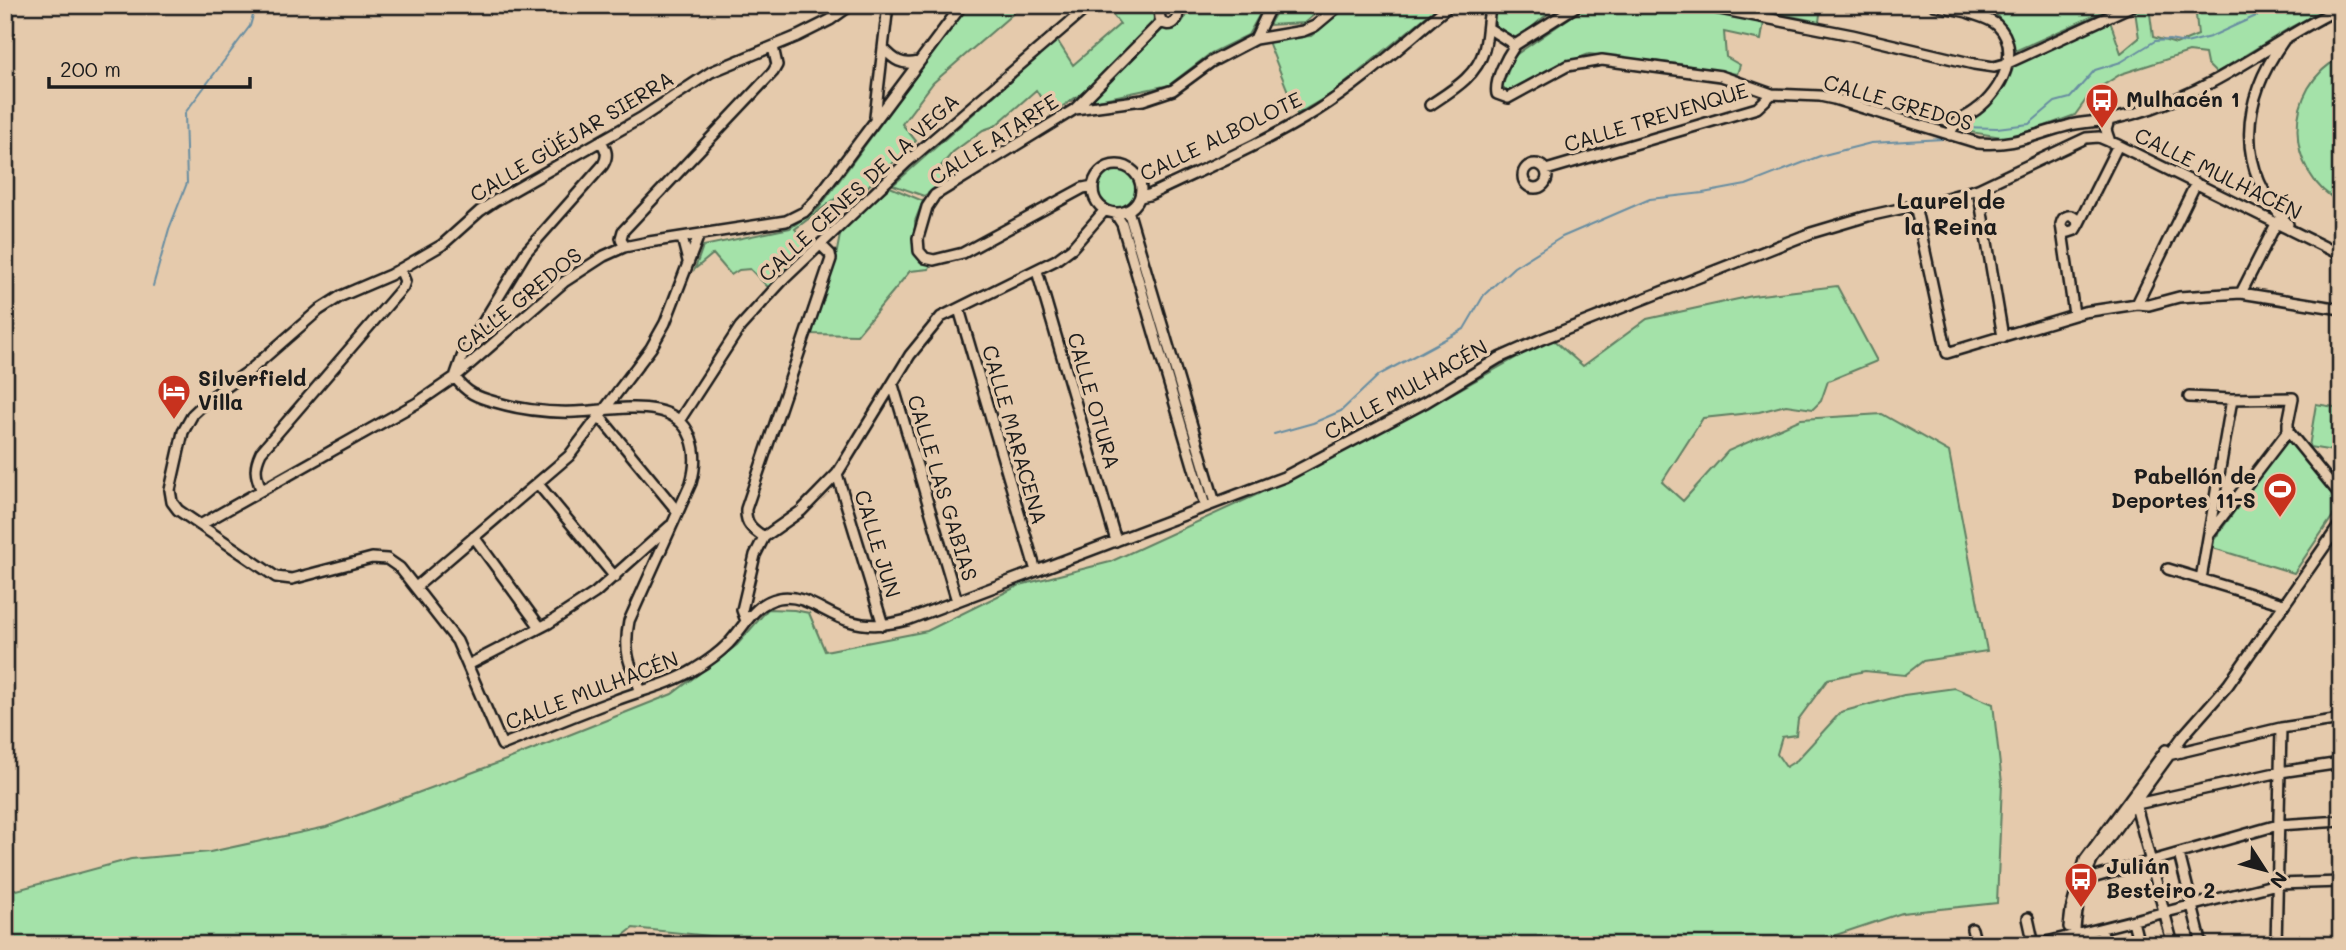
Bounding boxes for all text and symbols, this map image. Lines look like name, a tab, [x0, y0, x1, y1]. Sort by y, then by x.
scale bar	[49, 46, 250, 90]
text: 200 m	[60, 55, 121, 82]
street label: CALLE GÜÉJAR SIERRA	[465, 64, 678, 207]
street label: CALLE GREDOS	[1821, 67, 1976, 136]
street label: CALLE TREVENQUE	[1560, 76, 1751, 157]
bus stop icon: Mulhacén 1	[2083, 81, 2121, 130]
street label: CALLE ALBOLOTE	[1135, 85, 1306, 187]
place label: Mulhacén 1	[2126, 85, 2240, 112]
street label: CALLE CENES DE LA VEGA	[752, 87, 964, 287]
street label: CALLE ATARFE	[924, 87, 1063, 190]
street label: CALLE MULHACÉN	[2131, 120, 2307, 225]
district label: Laurel de la Reina	[1896, 185, 2006, 241]
street label: CALLE GREDOS	[450, 241, 587, 359]
street label: CALLE OTURA	[1062, 329, 1127, 472]
street label: CALLE MULHACÉN	[1319, 333, 1492, 445]
street label: CALLE MARACENA	[977, 342, 1054, 527]
place label: Silverfield Villa	[198, 364, 306, 415]
hotel icon: Silverfield Villa	[155, 372, 193, 421]
street label: CALLE LAS GABIAS	[902, 391, 985, 584]
place label: Pabellón de Deportes 11-S	[2111, 462, 2256, 513]
sports icon: Pabellón de Deportes 11-S	[2261, 470, 2299, 519]
street label: CALLE JUN	[849, 486, 908, 601]
street label: CALLE MULHACÉN	[501, 644, 682, 735]
north arrow	[2230, 834, 2300, 904]
place label: Julián Besteiro 2	[2106, 852, 2215, 903]
bus stop icon: Julián Besteiro 2	[2062, 860, 2100, 909]
text: N	[2265, 867, 2294, 893]

